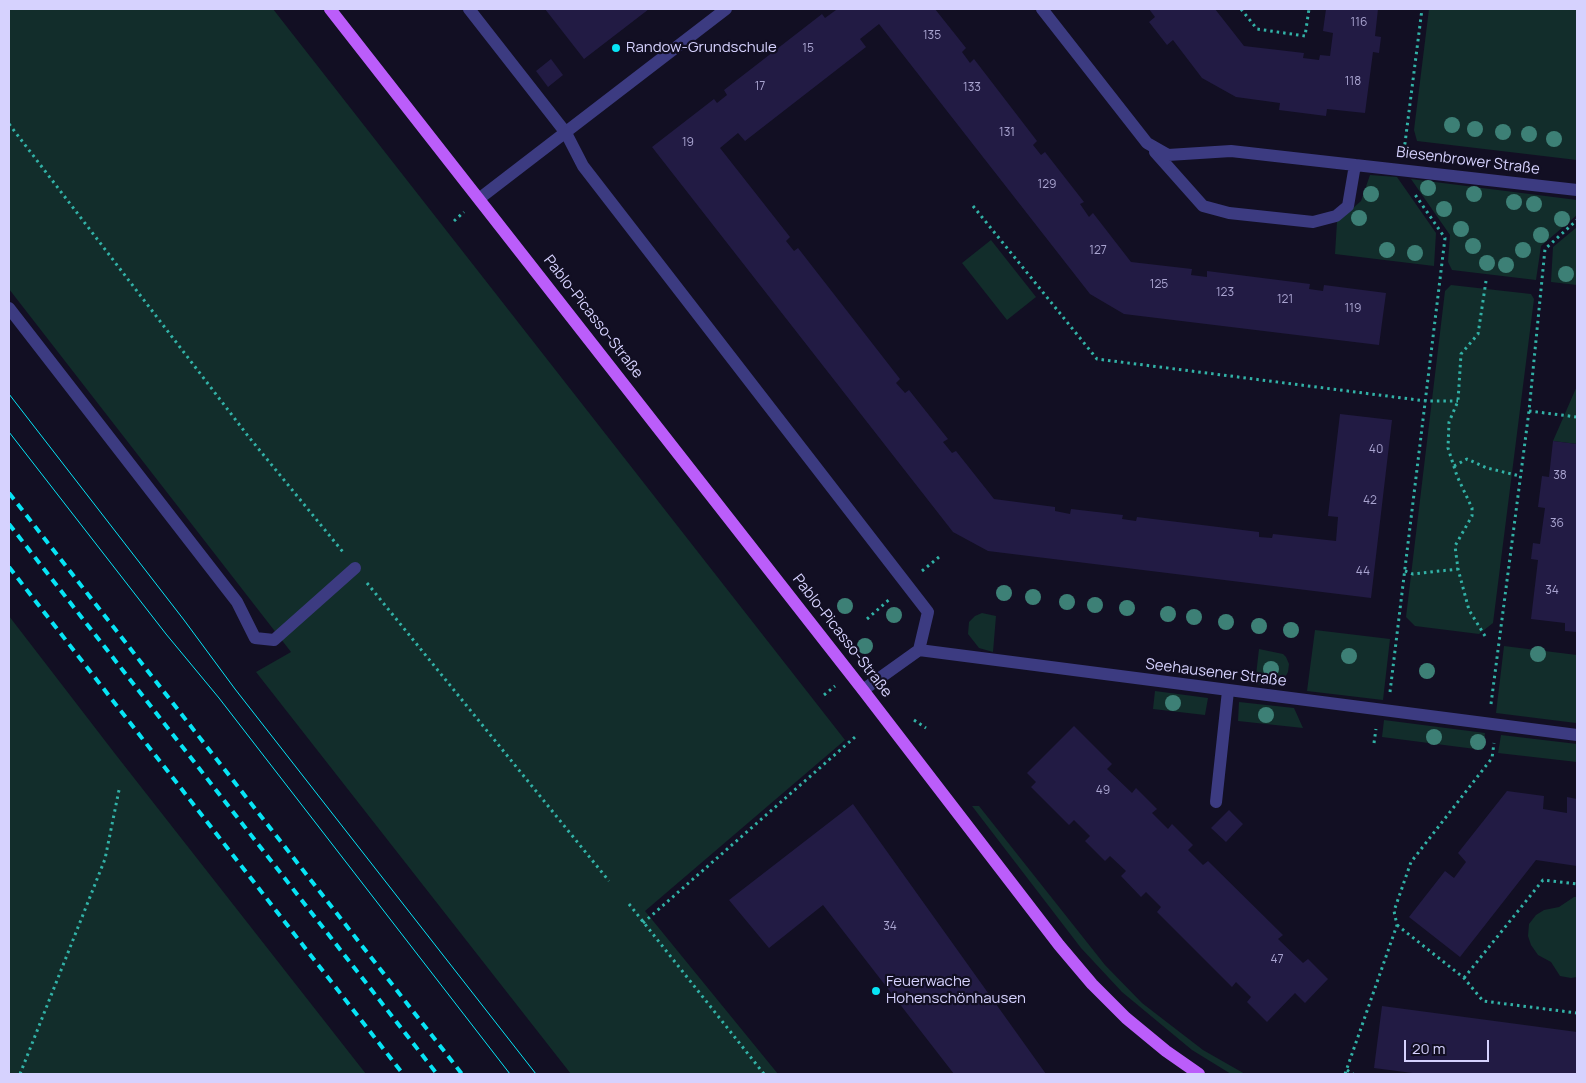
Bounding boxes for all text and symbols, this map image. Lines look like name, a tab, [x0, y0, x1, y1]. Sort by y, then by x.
house number: 116	[1351, 16, 1367, 30]
house number: 135	[923, 29, 941, 43]
place label: Randow-Grundschule	[626, 39, 777, 57]
marker: Randow-Grundschule	[610, 42, 622, 54]
house number: 15	[802, 42, 814, 56]
house number: 118	[1345, 75, 1361, 89]
house number: 17	[755, 80, 765, 94]
house number: 133	[963, 81, 981, 95]
house number: 131	[999, 126, 1015, 140]
house number: 19	[682, 136, 694, 150]
street label: Biesenbrower Straße	[1395, 143, 1541, 179]
house number: 129	[1038, 178, 1056, 192]
house number: 127	[1089, 244, 1107, 258]
street label: Pablo-Picasso-Straße	[539, 252, 647, 382]
house number: 125	[1150, 278, 1168, 292]
house number: 123	[1216, 286, 1234, 300]
house number: 121	[1277, 293, 1293, 307]
house number: 119	[1345, 302, 1361, 316]
house number: 40	[1369, 443, 1383, 457]
house number: 38	[1553, 469, 1567, 483]
house number: 42	[1363, 494, 1377, 508]
house number: 36	[1550, 517, 1564, 531]
house number: 44	[1356, 565, 1370, 579]
street label: Pablo-Picasso-Straße	[788, 571, 896, 701]
house number: 34	[1545, 584, 1559, 598]
street label: Seehausener Straße	[1145, 655, 1287, 691]
house number: 49	[1096, 784, 1110, 798]
house number: 34	[883, 920, 897, 934]
house number: 47	[1270, 953, 1284, 967]
place label: Feuerwache Hohenschönhausen	[886, 973, 1026, 1008]
marker: Feuerwache Hohenschönhausen	[870, 985, 882, 997]
scale bar	[1406, 1030, 1491, 1062]
text: 20 m	[1412, 1038, 1445, 1059]

